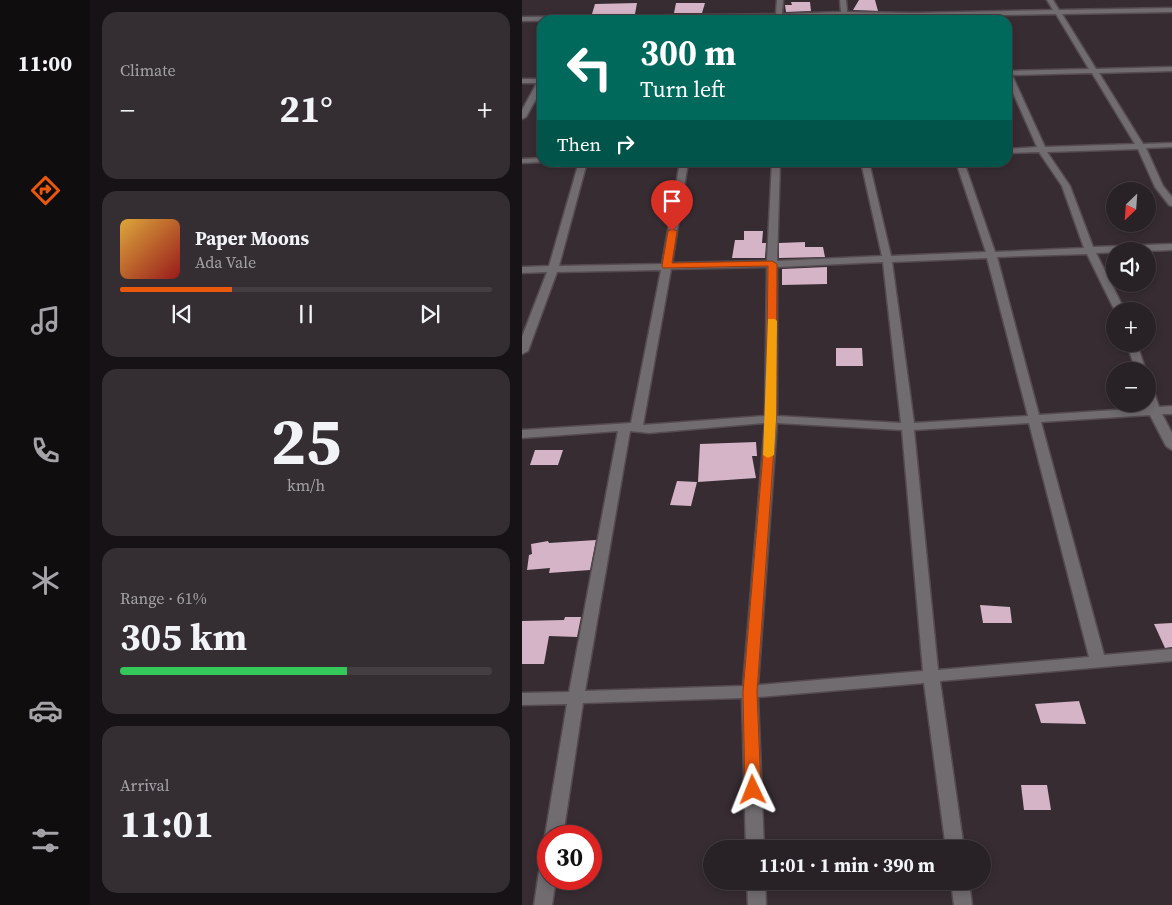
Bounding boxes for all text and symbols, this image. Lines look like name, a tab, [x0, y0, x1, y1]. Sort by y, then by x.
text: 300 m	[640, 29, 736, 77]
icon: left	[557, 35, 622, 100]
text: 11:00	[18, 48, 72, 78]
text: Climate	[120, 59, 176, 81]
text: Turn left	[640, 74, 725, 104]
text: 21°	[279, 83, 333, 135]
text: −	[120, 91, 135, 129]
text: +	[477, 91, 492, 129]
icon: right	[611, 130, 639, 158]
text: Then	[557, 131, 601, 157]
icon: directions	[28, 173, 63, 208]
pin	[651, 180, 693, 231]
north arrow	[1106, 182, 1156, 232]
map controls	[1106, 182, 1156, 412]
icon: arrive	[658, 187, 686, 215]
text: Paper Moons	[195, 225, 309, 251]
button: sound	[1106, 242, 1156, 292]
text: Ada Vale	[195, 251, 256, 273]
icon: previous	[168, 300, 196, 328]
icon: pause	[292, 300, 320, 328]
icon: next	[416, 300, 444, 328]
button: +	[1106, 302, 1156, 352]
icon: music	[28, 303, 63, 338]
button: −	[1106, 362, 1156, 412]
text: 25	[271, 397, 341, 486]
icon: phone	[28, 433, 63, 468]
text: km/h	[287, 474, 325, 496]
icon: climate	[28, 563, 63, 598]
text: Range · 61%	[120, 587, 207, 609]
text: 305 km	[120, 611, 247, 663]
icon: car	[28, 693, 63, 728]
position arrow	[726, 763, 778, 815]
text: Arrival	[120, 774, 169, 796]
text: 11:01	[120, 798, 214, 850]
icon: filters	[28, 823, 63, 858]
speed limit sign: 30	[537, 825, 602, 890]
text: 11:01 · 1 min · 390 m	[759, 852, 935, 878]

